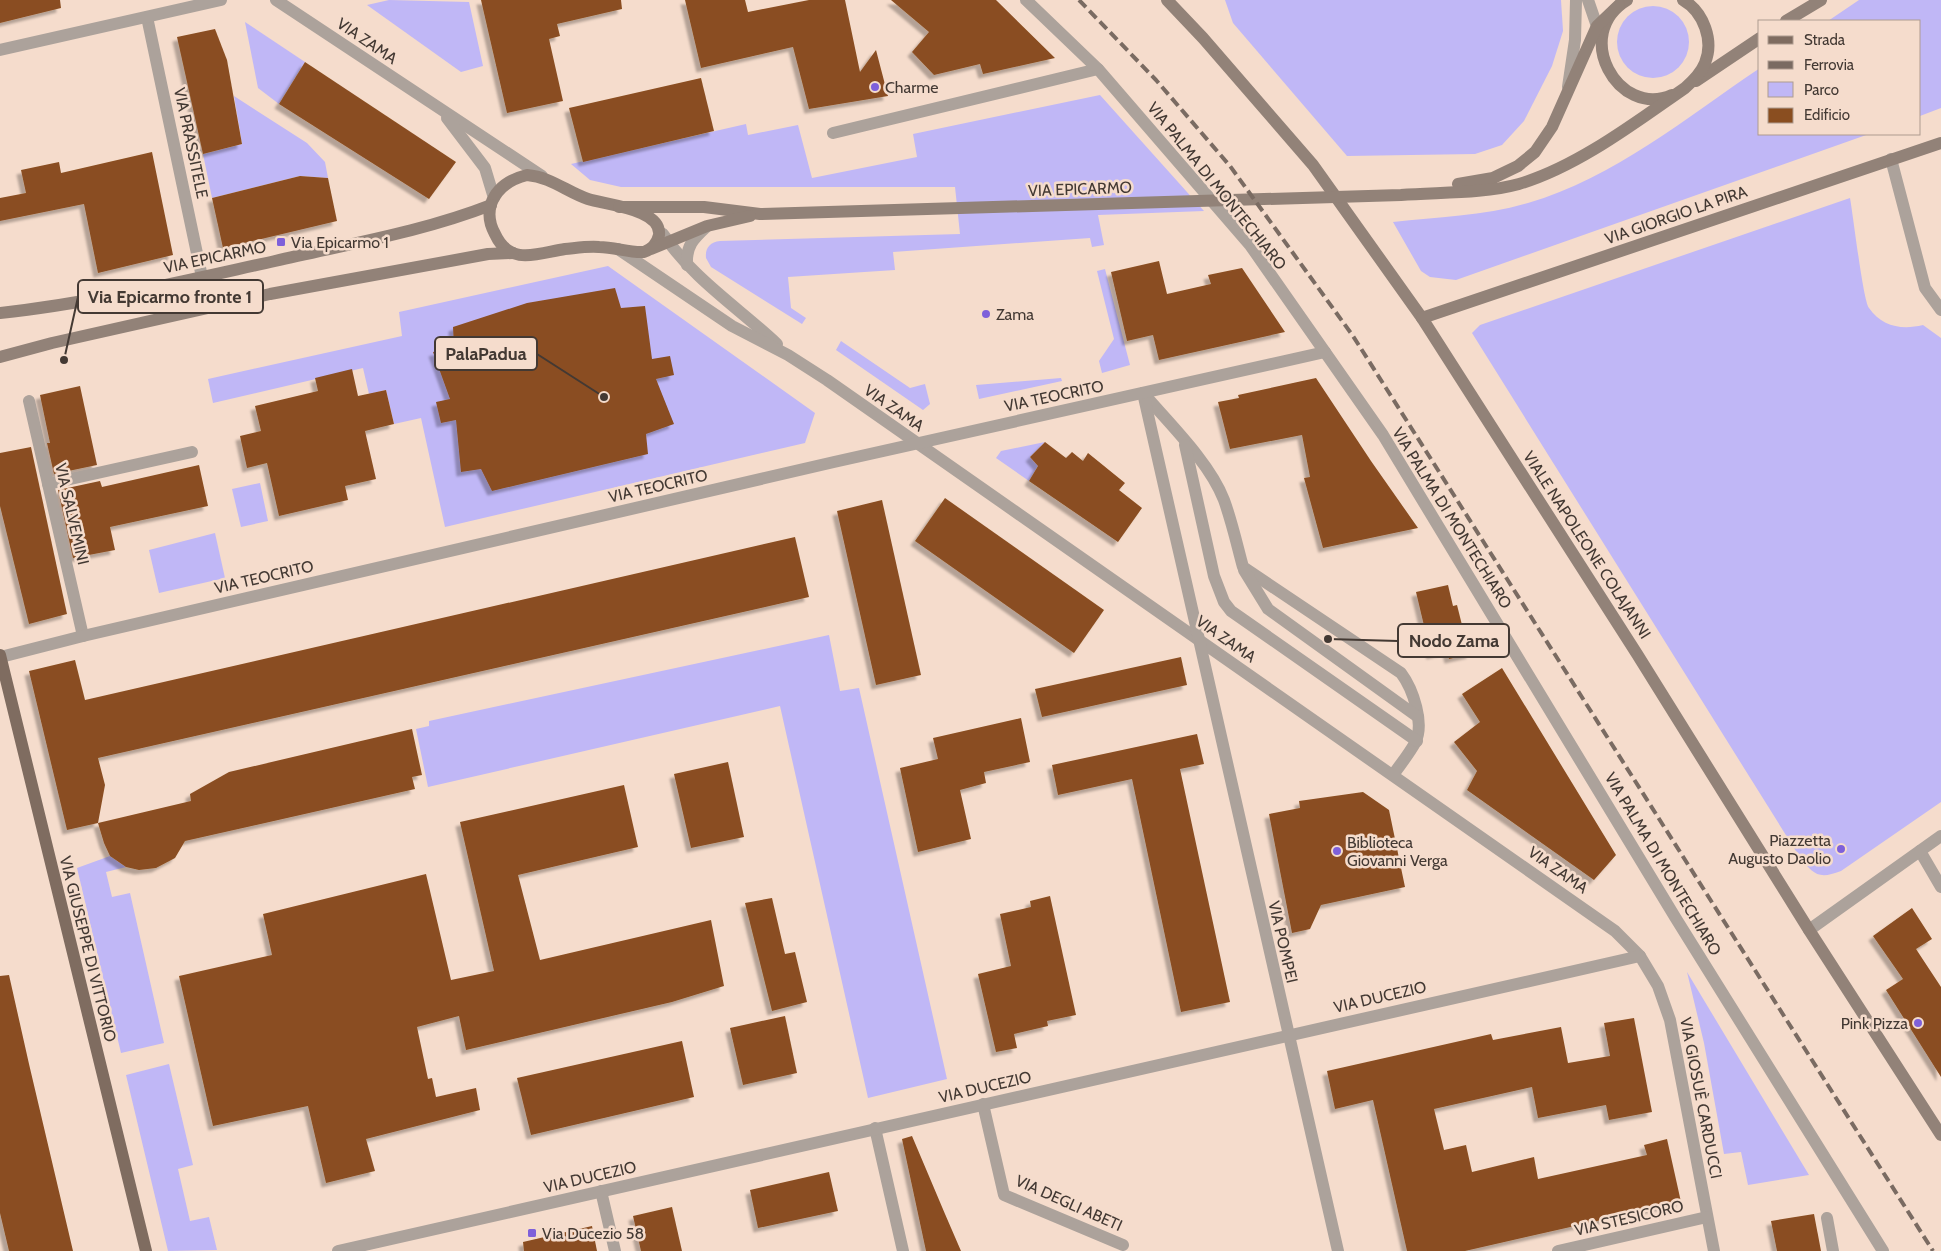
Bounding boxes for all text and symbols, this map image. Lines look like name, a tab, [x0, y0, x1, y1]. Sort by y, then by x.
street label: VIA ZAMA	[333, 14, 401, 68]
legend	[1758, 20, 1921, 135]
text: Strada	[1804, 31, 1846, 49]
text: Ferrovia	[1804, 56, 1855, 74]
place label: Charme	[885, 78, 939, 97]
marker: Charme	[869, 81, 881, 93]
text: Parco	[1804, 81, 1839, 99]
street label: VIA PRASSITELE	[170, 86, 212, 200]
street label: VIA PALMA DI MONTECHIARO	[1143, 98, 1291, 274]
text: Edificio	[1804, 106, 1850, 124]
street label: VIA EPICARMO	[1028, 178, 1132, 200]
street label: VIA GIORGIO LA PIRA	[1602, 182, 1750, 248]
place label: Via Epicarmo 1	[291, 233, 389, 252]
marker: Via Epicarmo 1	[275, 236, 287, 248]
street label: VIA EPICARMO	[162, 237, 268, 277]
callout: Via Epicarmo fronte 1	[78, 280, 263, 313]
text: Via Epicarmo fronte 1	[88, 286, 252, 308]
place label: Zama	[996, 305, 1034, 324]
marker: Zama	[980, 308, 992, 320]
callout: PalaPadua	[435, 337, 537, 370]
text: PalaPadua	[445, 343, 527, 365]
street label: VIA TEOCRITO	[1003, 376, 1105, 416]
street label: VIA ZAMA	[860, 380, 928, 436]
street label: VIA PALMA DI MONTECHIARO	[1388, 424, 1516, 612]
street label: VIALE NAPOLEONE COLAJANNI	[1519, 448, 1655, 642]
street label: VIA SALVEMINI	[51, 461, 93, 567]
street label: VIA TEOCRITO	[607, 465, 709, 507]
street label: VIA TEOCRITO	[213, 556, 315, 598]
street label: VIA ZAMA	[1192, 611, 1260, 667]
callout: Nodo Zama	[1398, 624, 1509, 657]
text: Nodo Zama	[1409, 630, 1499, 652]
street label: VIA PALMA DI MONTECHIARO	[1601, 769, 1725, 959]
place label: Piazzetta Augusto Daolio	[1728, 831, 1831, 868]
place label: Biblioteca Giovanni Verga	[1347, 833, 1448, 870]
street label: VIA ZAMA	[1524, 842, 1592, 898]
marker: Piazzetta Augusto Daolio	[1835, 843, 1847, 855]
marker: Biblioteca Giovanni Verga	[1331, 845, 1343, 857]
street label: VIA GIUSEPPE DI VITTORIO	[56, 854, 120, 1044]
street label: VIA POMPEI	[1264, 899, 1302, 985]
street label: VIA DUCEZIO	[1332, 977, 1428, 1017]
place label: Pink Pizza	[1841, 1014, 1908, 1033]
street label: VIA GIOSUÈ CARDUCCI	[1676, 1016, 1726, 1180]
marker: Pink Pizza	[1912, 1017, 1924, 1029]
street label: VIA DUCEZIO	[937, 1067, 1033, 1107]
street label: VIA DUCEZIO	[542, 1157, 638, 1197]
street label: VIA DEGLI ABETI	[1013, 1171, 1125, 1235]
street label: VIA STESICORO	[1573, 1196, 1685, 1240]
place label: Via Ducezio 58	[542, 1224, 644, 1243]
marker: Via Ducezio 58	[526, 1227, 538, 1239]

